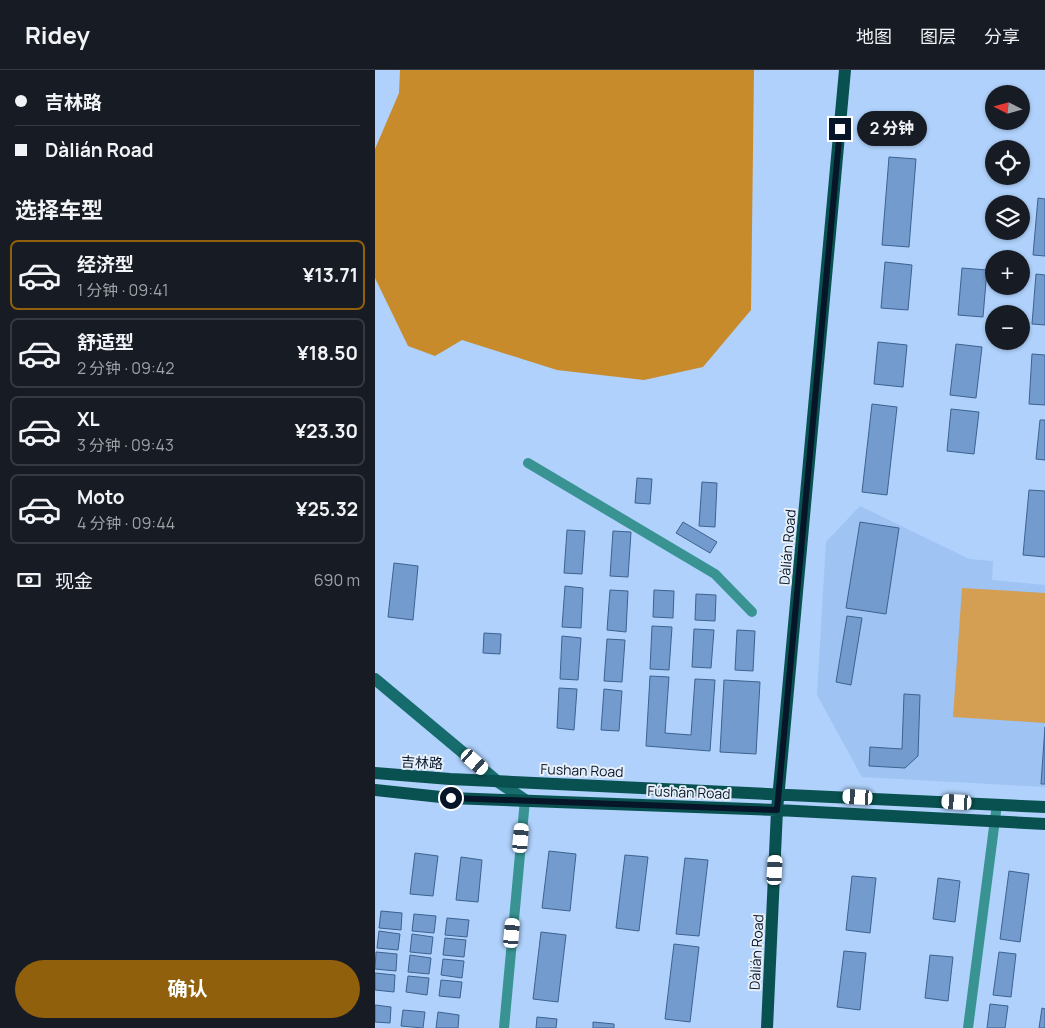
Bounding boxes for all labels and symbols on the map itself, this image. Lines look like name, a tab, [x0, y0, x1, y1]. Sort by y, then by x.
north arrow	[985, 85, 1030, 130]
callout: 2 分钟	[857, 112, 927, 146]
route end	[829, 118, 851, 140]
street label: Dàlián Road	[774, 508, 800, 586]
car	[458, 746, 491, 778]
street label: 吉林路	[401, 751, 443, 773]
street label: Fushan Road	[540, 759, 624, 781]
street label: Fúshān Road	[647, 781, 731, 803]
route start	[440, 787, 462, 809]
car	[842, 789, 873, 805]
car	[941, 794, 972, 810]
car	[512, 822, 529, 854]
car	[766, 855, 783, 885]
street label: Dàlián Road	[745, 914, 767, 990]
car	[503, 917, 520, 949]

